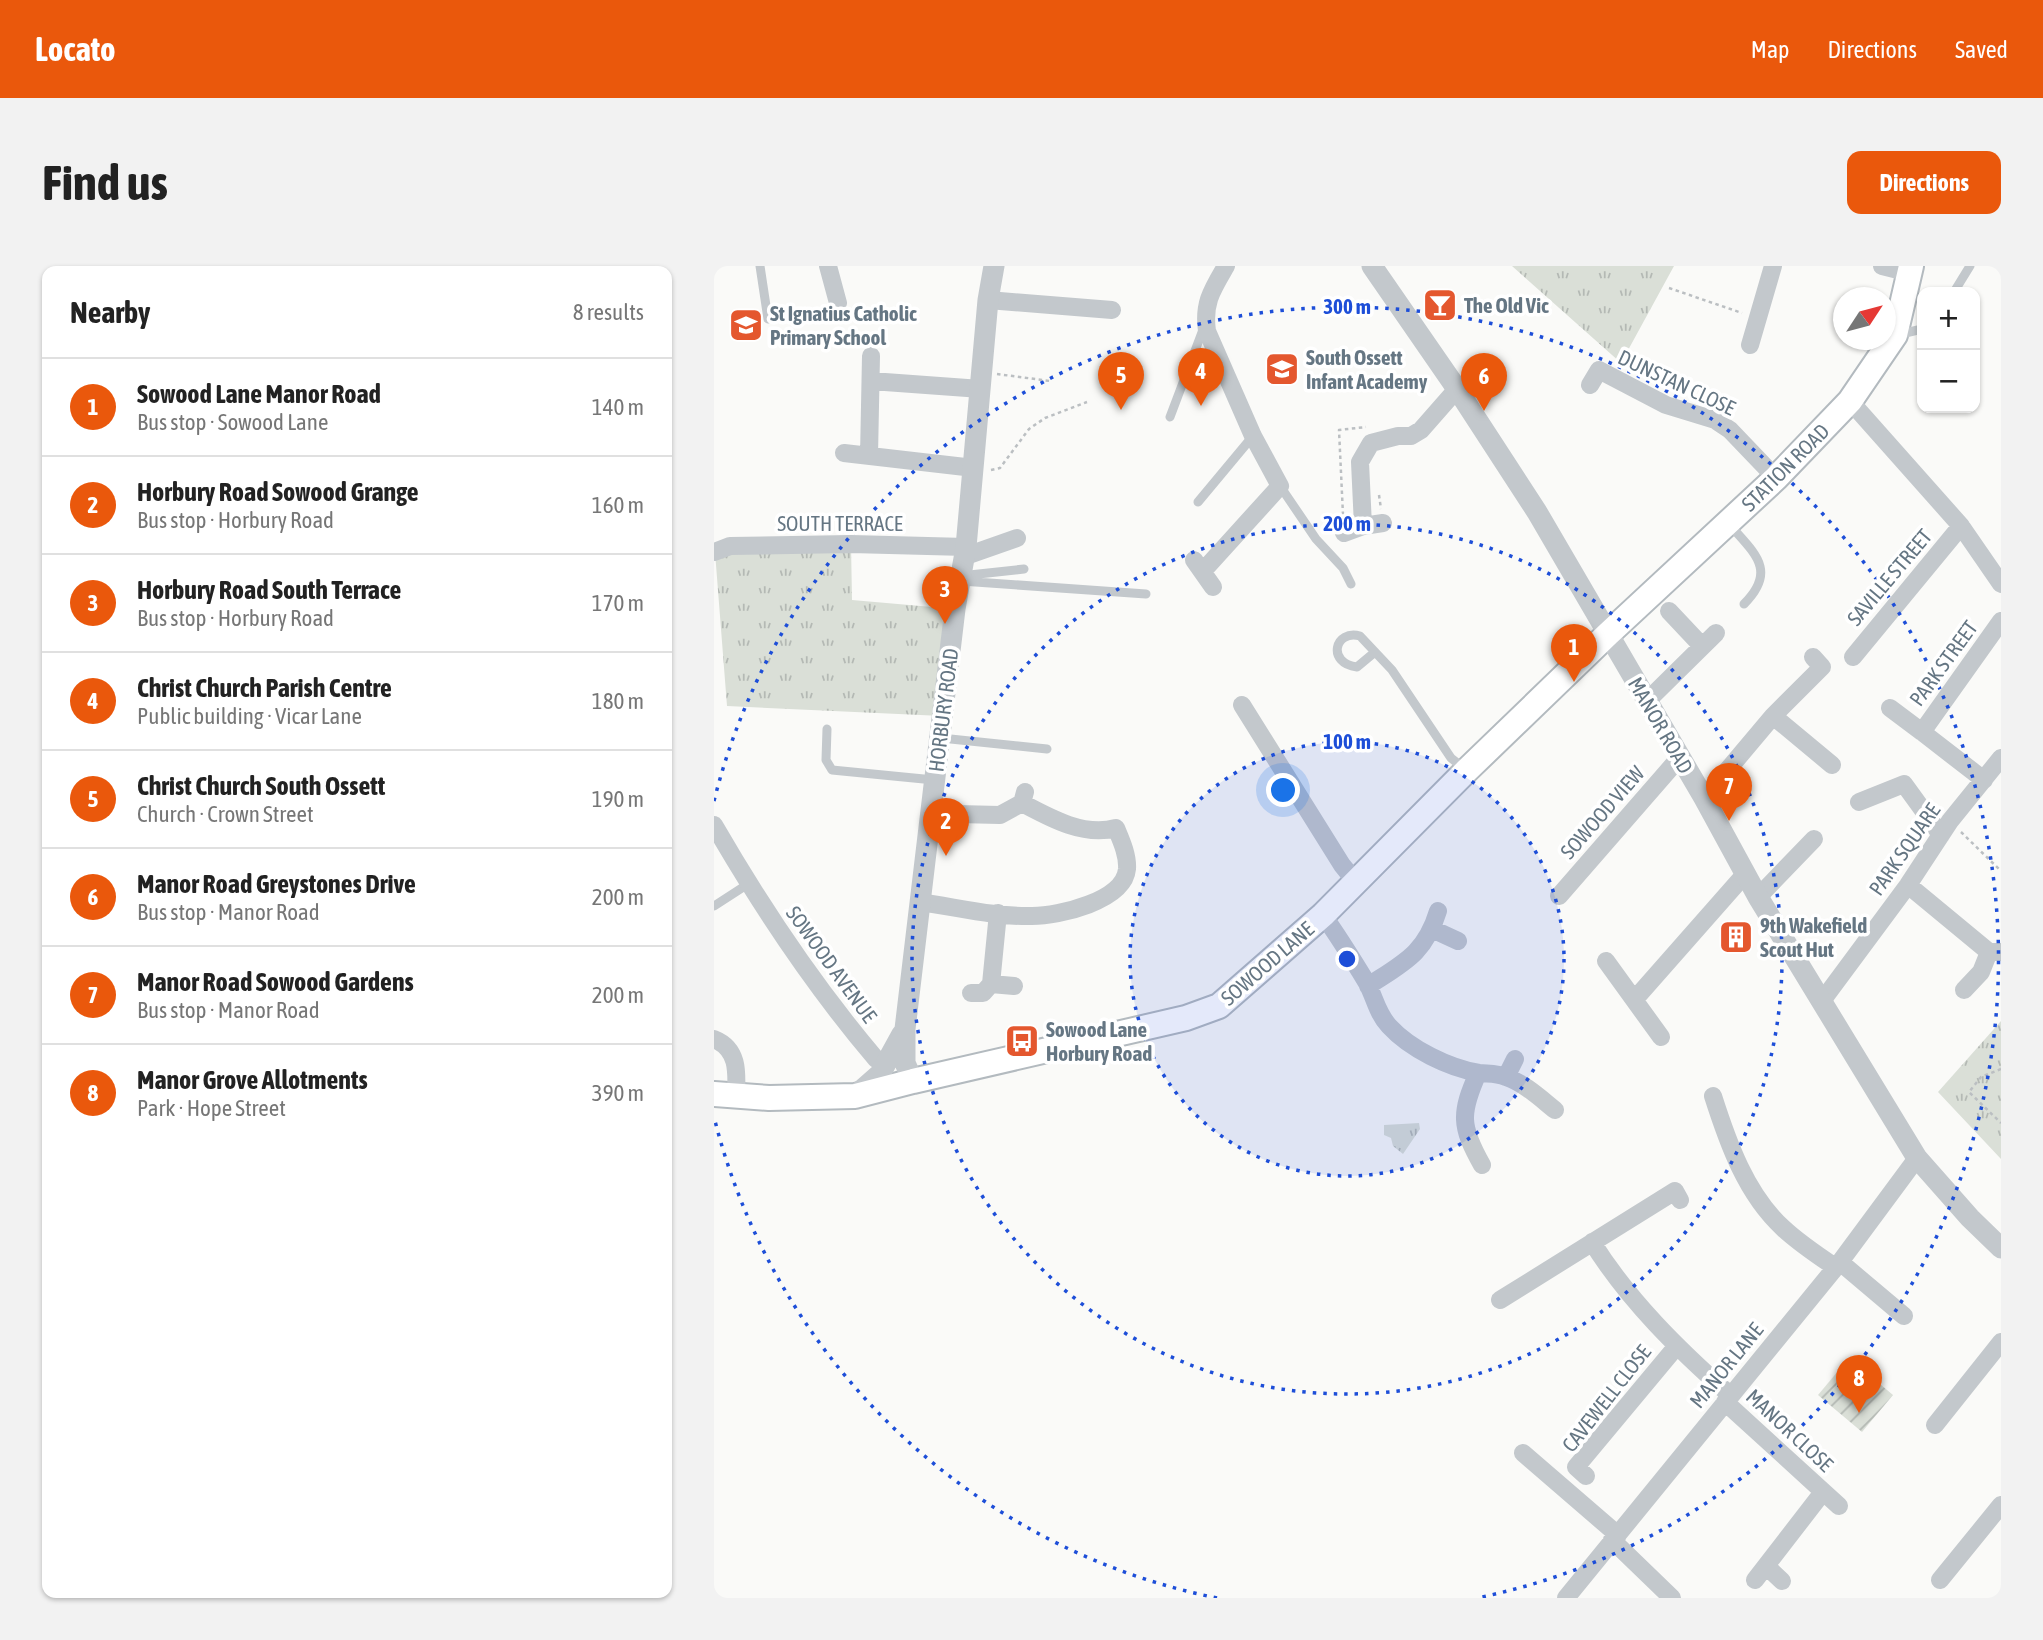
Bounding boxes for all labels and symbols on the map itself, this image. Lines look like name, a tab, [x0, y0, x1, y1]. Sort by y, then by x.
bar icon: The Old Vic	[1421, 286, 1459, 324]
north arrow	[1833, 287, 1896, 350]
place label: The Old Vic	[1464, 293, 1549, 317]
text: 300 m	[1323, 294, 1371, 318]
place label: St Ignatius Catholic Primary School	[770, 301, 917, 349]
school or university icon: St Ignatius Catholic Primary School	[727, 306, 765, 344]
street label: DUNSTAN CLOSE	[1615, 344, 1739, 420]
place label: South Ossett Infant Academy	[1306, 345, 1428, 393]
pin: 4	[1178, 348, 1224, 406]
school or university icon: South Ossett Infant Academy	[1263, 350, 1301, 388]
pin: 5	[1098, 352, 1144, 410]
pin: 6	[1461, 353, 1507, 411]
street label: STATION ROAD	[1736, 418, 1834, 516]
street label: SOUTH TERRACE	[777, 511, 903, 535]
text: 200 m	[1323, 511, 1371, 535]
street label: SAVILLE STREET	[1842, 524, 1936, 630]
pin: 3	[922, 566, 968, 624]
street label: PARK STREET	[1904, 616, 1982, 710]
pin: 1	[1551, 624, 1597, 682]
street label: HORBURY ROAD	[924, 647, 962, 773]
street label: MANOR ROAD	[1624, 673, 1698, 777]
text: 100 m	[1323, 729, 1371, 753]
street label: SOWOOD VIEW	[1555, 760, 1649, 863]
pin: 7	[1706, 763, 1752, 821]
your location	[1266, 773, 1300, 807]
pin: 2	[923, 798, 969, 856]
street label: PARK SQUARE	[1864, 798, 1944, 900]
street label: SOWOOD AVENUE	[782, 901, 882, 1027]
place label: 9th Wakefield Scout Hut	[1760, 913, 1867, 961]
street label: SOWOOD LANE	[1216, 916, 1318, 1010]
building icon: 9th Wakefield Scout Hut	[1717, 918, 1755, 956]
centre of rings	[1335, 947, 1359, 971]
place label: Sowood Lane Horbury Road	[1046, 1017, 1152, 1065]
bus stop icon: Sowood Lane Horbury Road	[1003, 1022, 1041, 1060]
street label: MANOR LANE	[1685, 1318, 1767, 1412]
street label: CAVEWELL CLOSE	[1557, 1340, 1655, 1456]
pin: 8	[1836, 1355, 1882, 1413]
street label: MANOR CLOSE	[1742, 1384, 1838, 1476]

